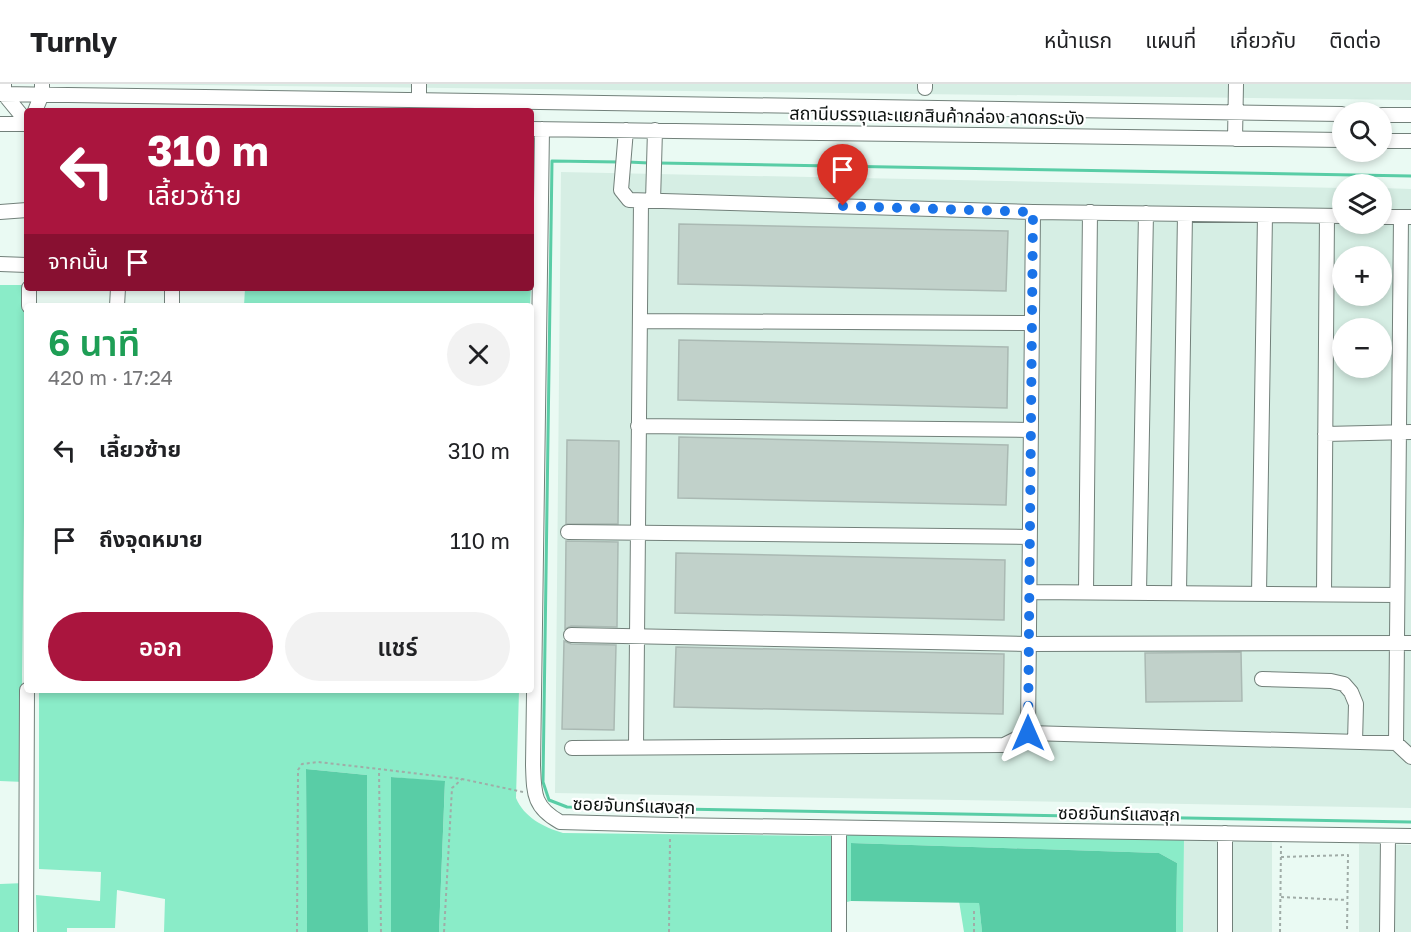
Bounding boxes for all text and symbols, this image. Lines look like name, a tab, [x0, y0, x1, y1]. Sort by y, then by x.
text: Turnly	[30, 25, 117, 58]
text: หน้าแรก	[1044, 27, 1112, 53]
text: แผนที่	[1145, 27, 1196, 53]
text: เกี่ยวกับ	[1229, 27, 1296, 53]
text: ติดต่อ	[1329, 27, 1381, 53]
street label: สถานีบรรจุและแยกสินค้ากล่อง ลาดกระบัง	[789, 101, 1085, 130]
map controls	[1332, 102, 1392, 378]
button: search	[1332, 102, 1392, 162]
text: 310 m	[147, 125, 269, 175]
icon: left	[48, 132, 126, 210]
pin	[817, 144, 868, 206]
icon: arrive	[826, 153, 859, 186]
button: layers	[1332, 174, 1392, 234]
text: เลี้ยวซ้าย	[147, 179, 241, 211]
icon: arrive	[121, 246, 154, 279]
button: +	[1332, 246, 1392, 306]
text: จากนั้น	[48, 247, 109, 274]
button: −	[1332, 318, 1392, 378]
text: 6 นาที	[48, 321, 140, 364]
button: close	[447, 323, 510, 386]
text: 420 m · 17:24	[48, 365, 173, 389]
icon: left	[48, 434, 81, 467]
text: เลี้ยวซ้าย	[99, 435, 181, 462]
text: 310 m	[448, 437, 510, 464]
icon: arrive	[48, 524, 81, 557]
text: ถึงจุดหมาย	[99, 525, 203, 552]
text: 110 m	[450, 527, 510, 554]
button: ออก	[48, 612, 273, 681]
button: แชร์	[285, 612, 510, 681]
position arrow	[996, 701, 1060, 765]
street label: ซอยจันทร์แสงสุก	[572, 792, 696, 819]
street label: ซอยจันทร์แสงสุก	[1058, 801, 1180, 826]

